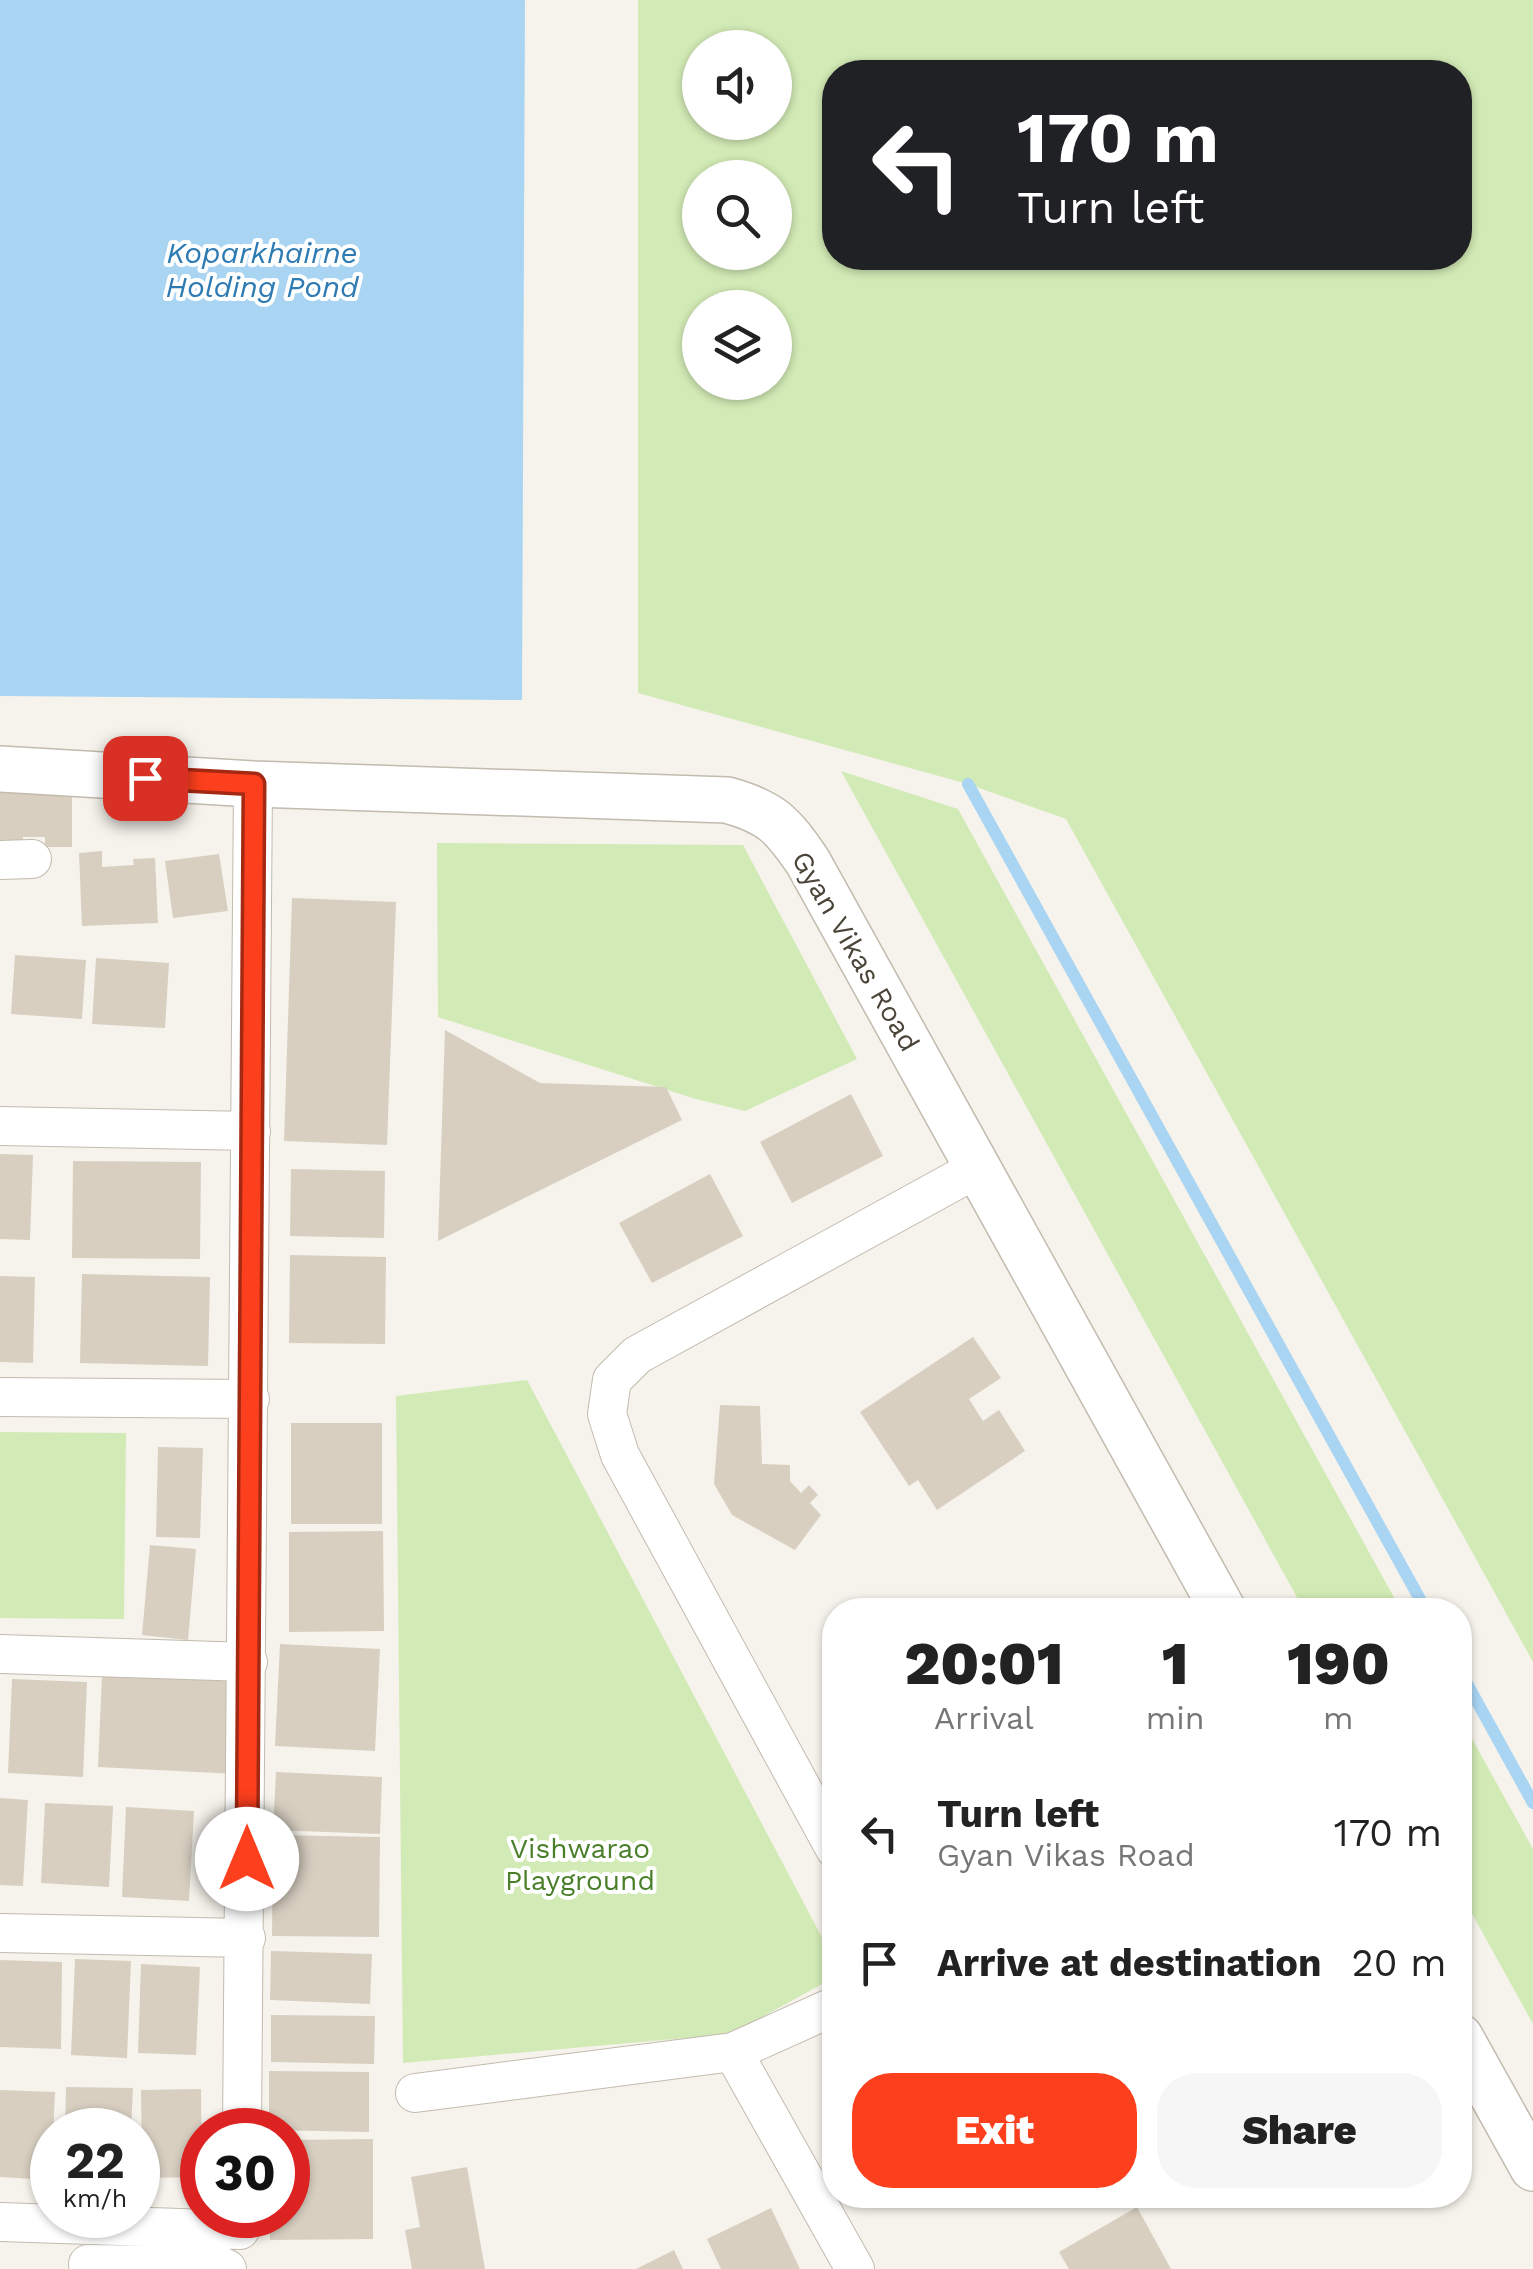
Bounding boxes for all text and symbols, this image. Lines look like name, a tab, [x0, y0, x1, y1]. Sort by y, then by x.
map controls	[682, 30, 792, 400]
button: sound	[682, 30, 792, 140]
text: 170 m	[1017, 97, 1219, 179]
icon: left	[852, 100, 982, 230]
button: search	[682, 160, 792, 270]
text: Turn left	[1017, 181, 1204, 234]
water label: Koparkhairne Holding Pond	[166, 235, 360, 304]
button: layers	[682, 290, 792, 400]
pin	[103, 736, 188, 821]
icon: arrive	[118, 751, 173, 806]
street label: Gyan Vikas Road	[785, 845, 926, 1057]
text: 20:01	[904, 1628, 1063, 1699]
text: 1	[1162, 1628, 1189, 1699]
text: 190	[1287, 1628, 1390, 1699]
text: Arrival	[934, 1699, 1034, 1737]
text: min	[1146, 1699, 1205, 1737]
text: m	[1323, 1699, 1354, 1737]
text: Turn left	[937, 1792, 1099, 1836]
icon: left	[852, 1806, 907, 1861]
position arrow	[195, 1807, 299, 1911]
text: 170 m	[1334, 1811, 1442, 1855]
park label: Vishwarao Playground	[505, 1832, 655, 1897]
text: Gyan Vikas Road	[937, 1836, 1195, 1874]
icon: arrive	[852, 1936, 907, 1991]
text: Arrive at destination	[937, 1941, 1322, 1985]
text: 20 m	[1352, 1941, 1447, 1985]
button: Exit	[852, 2073, 1137, 2188]
button: Share	[1157, 2073, 1442, 2188]
speed limit sign: 30	[180, 2108, 310, 2238]
text: 22	[65, 2131, 125, 2190]
text: km/h	[63, 2184, 127, 2213]

